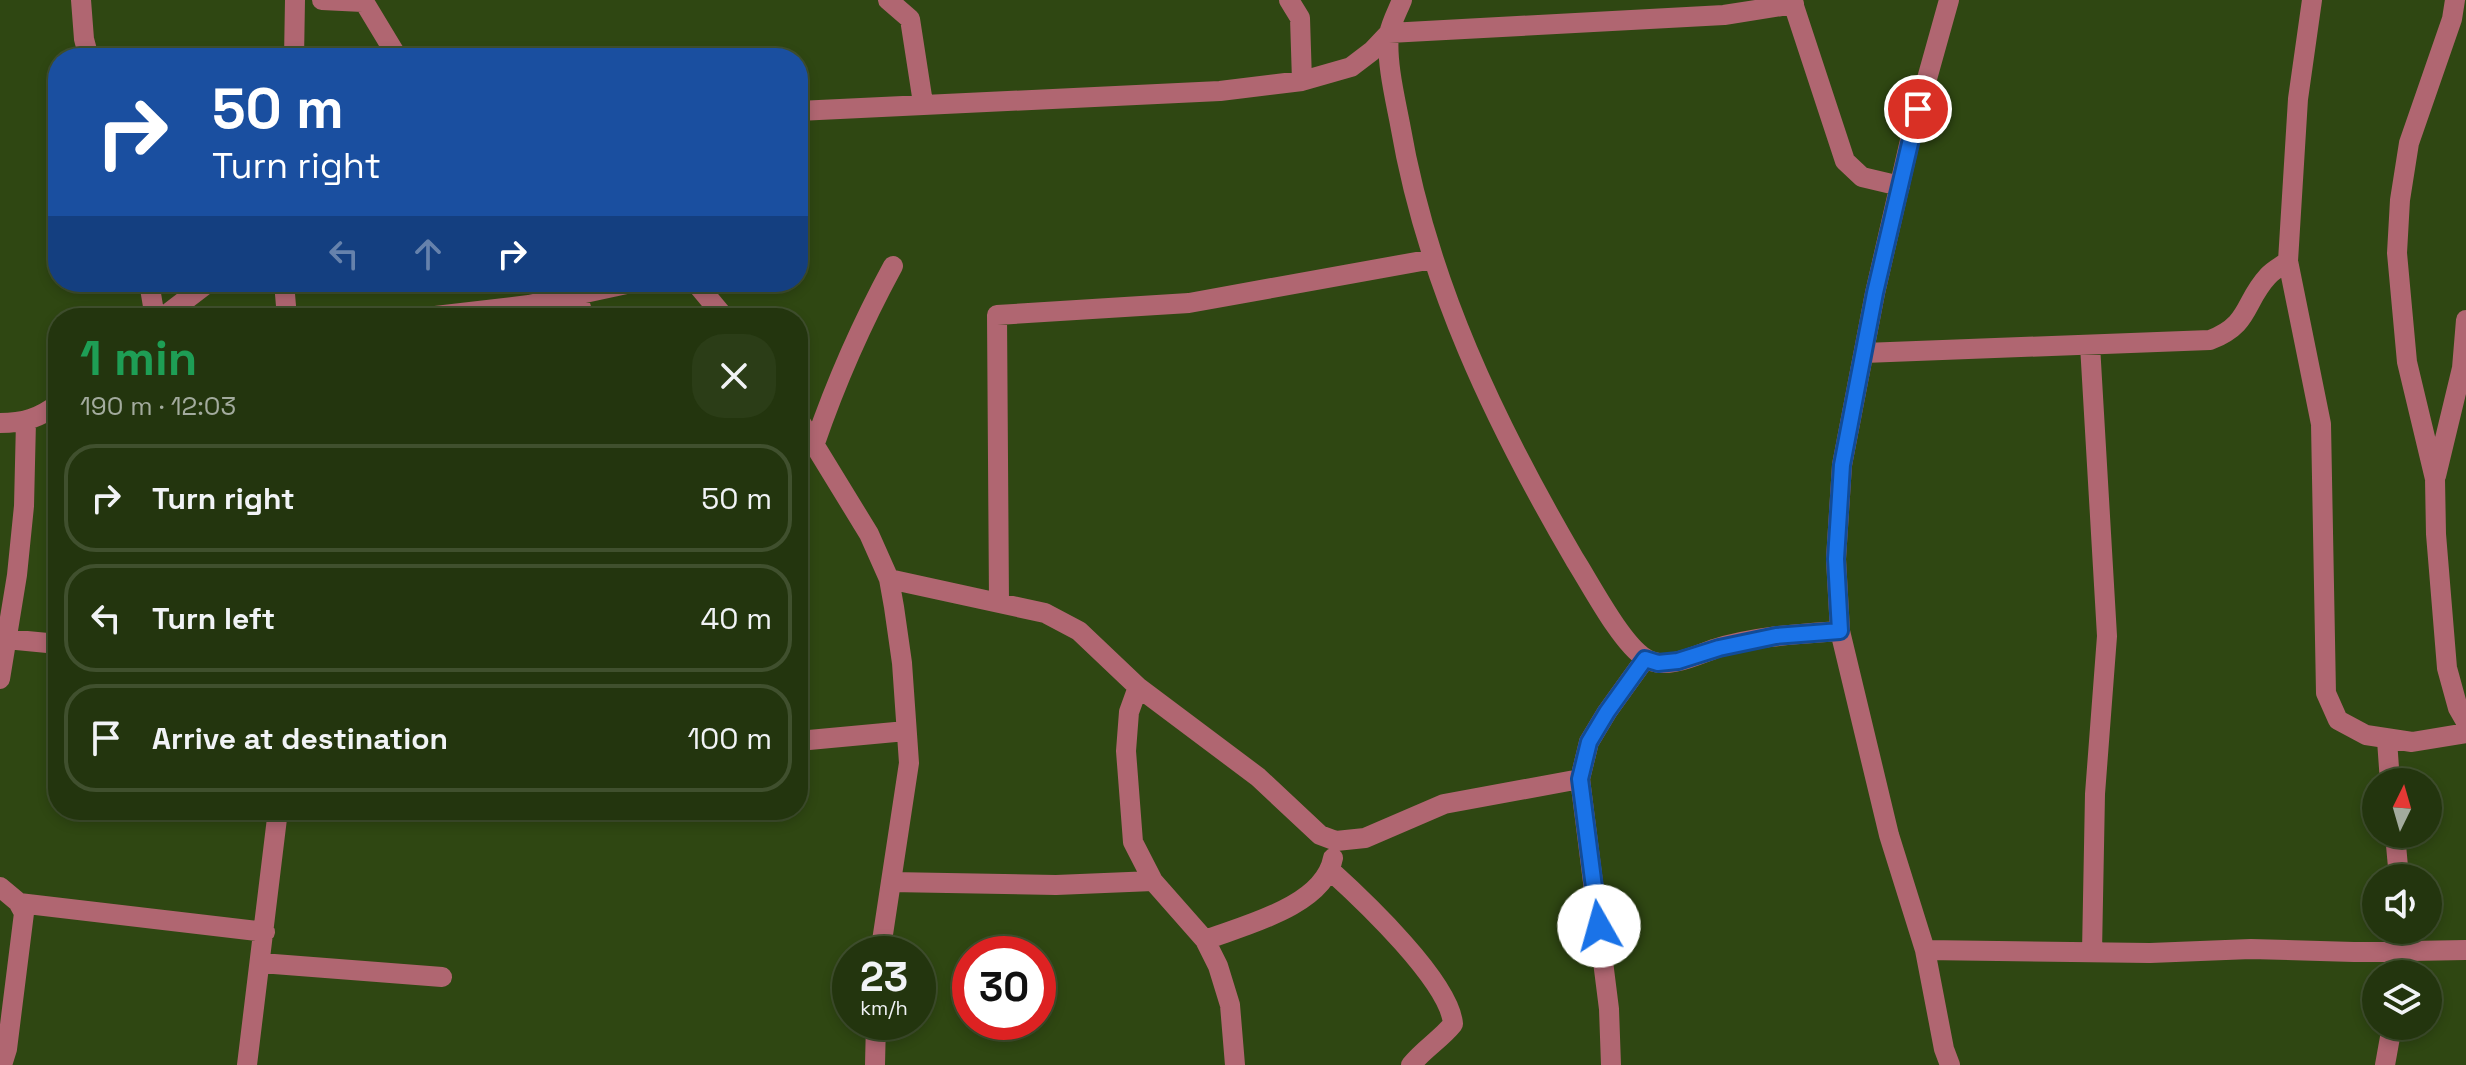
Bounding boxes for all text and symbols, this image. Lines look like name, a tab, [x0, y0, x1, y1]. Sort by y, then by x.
text: 50 m	[212, 73, 344, 144]
pin	[1884, 75, 1952, 143]
icon: right	[80, 80, 184, 184]
icon: arrive	[1896, 87, 1940, 131]
text: Turn right	[212, 143, 381, 189]
icon: left	[322, 232, 366, 276]
icon: ahead	[406, 232, 450, 276]
icon: right	[490, 232, 534, 276]
text: 1 min	[80, 328, 197, 389]
button: close	[692, 334, 776, 418]
text: 190 m · 12:03	[80, 389, 236, 423]
icon: right	[84, 476, 128, 520]
text: Turn right	[152, 479, 295, 518]
text: 50 m	[701, 479, 772, 518]
icon: left	[84, 596, 128, 640]
text: Turn left	[152, 599, 275, 638]
text: 40 m	[701, 599, 772, 638]
icon: arrive	[84, 716, 128, 760]
text: Arrive at destination	[152, 719, 448, 758]
text: 100 m	[687, 719, 772, 758]
north arrow	[2362, 768, 2442, 848]
map controls	[2362, 768, 2442, 1040]
button: sound	[2362, 864, 2442, 944]
position arrow	[1557, 884, 1641, 968]
speed limit sign: 30	[952, 936, 1056, 1040]
text: 23	[860, 952, 908, 1003]
button: layers	[2362, 960, 2442, 1040]
text: km/h	[860, 995, 908, 1021]

